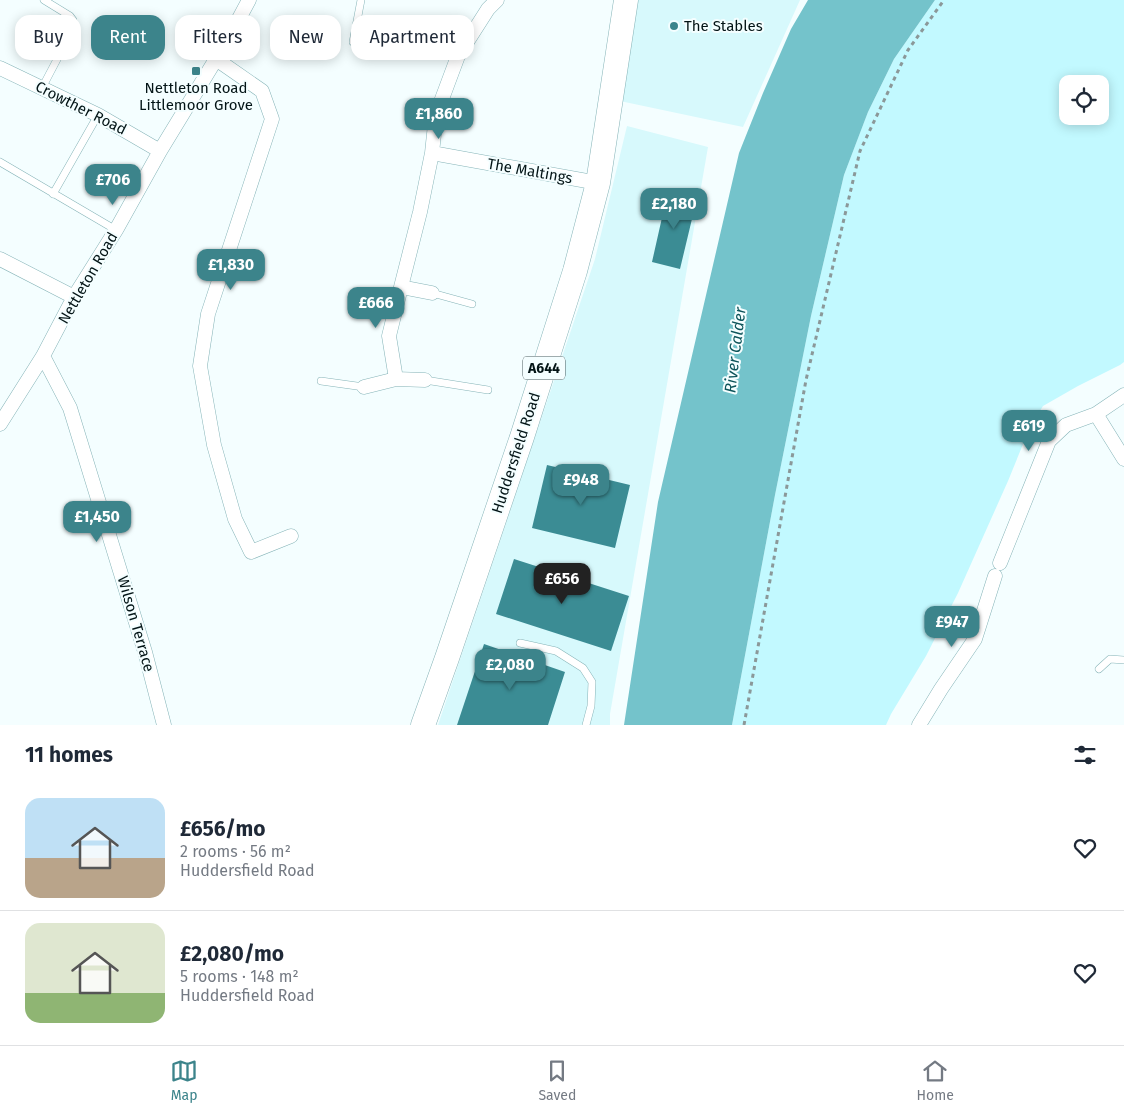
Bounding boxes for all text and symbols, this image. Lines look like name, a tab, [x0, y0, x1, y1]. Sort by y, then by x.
chip: Buy	[15, 15, 81, 60]
chip: Rent	[91, 15, 165, 60]
chip: Filters	[175, 15, 260, 60]
chip: New	[270, 15, 341, 60]
chip: Apartment	[351, 15, 474, 60]
place label: The Stables	[684, 17, 763, 35]
marker: The Stables	[668, 20, 680, 32]
marker: Nettleton Road Littlemoor Grove	[190, 65, 202, 77]
map controls	[1059, 75, 1109, 125]
button: locate	[1059, 75, 1109, 125]
street label: Crowther Road	[32, 77, 130, 139]
place label: Nettleton Road Littlemoor Grove	[139, 79, 253, 114]
pin: £1,860	[398, 98, 480, 140]
text: £1,860	[416, 104, 462, 123]
street label: The Maltings	[486, 155, 574, 187]
pin: £706	[83, 164, 143, 206]
text: £706	[96, 170, 130, 189]
pin: £2,180	[633, 188, 715, 230]
text: £2,180	[651, 194, 697, 213]
street label: Nettleton Road	[54, 229, 122, 327]
pin: £1,830	[190, 248, 272, 291]
text: £1,830	[208, 255, 254, 274]
pin: £666	[346, 286, 406, 329]
text: £666	[358, 293, 394, 312]
water label: River Calder	[720, 305, 750, 394]
road number: A644	[523, 356, 565, 379]
street label: Huddersfield Road	[488, 390, 544, 516]
pin: £619	[999, 410, 1059, 452]
text: £619	[1013, 416, 1045, 435]
pin: £948	[551, 464, 611, 506]
text: £948	[563, 470, 599, 489]
pin: £1,450	[56, 500, 138, 543]
text: £1,450	[74, 507, 120, 526]
pin: £656	[532, 562, 592, 605]
text: £656	[545, 569, 579, 588]
street label: Wilson Terrace	[114, 574, 158, 674]
pin: £947	[922, 606, 982, 648]
text: £947	[935, 612, 969, 631]
pin: £2,080	[469, 648, 551, 691]
text: £2,080	[486, 655, 534, 674]
icon: filters	[1071, 741, 1099, 769]
text: 11 homes	[25, 742, 113, 768]
text: £656/mo	[180, 816, 265, 842]
icon: home	[65, 818, 125, 878]
icon: heart	[1071, 834, 1099, 862]
text: 2 rooms · 56 m²	[180, 842, 291, 861]
text: Huddersfield Road	[180, 861, 315, 880]
text: £2,080/mo	[180, 941, 284, 967]
icon: home	[65, 943, 125, 1003]
icon: heart	[1071, 959, 1099, 987]
text: 5 rooms · 148 m²	[180, 967, 299, 986]
text: Huddersfield Road	[180, 986, 315, 1005]
tab: Map	[170, 1057, 198, 1104]
tab: Saved	[538, 1057, 576, 1104]
tab: Home	[917, 1057, 954, 1104]

